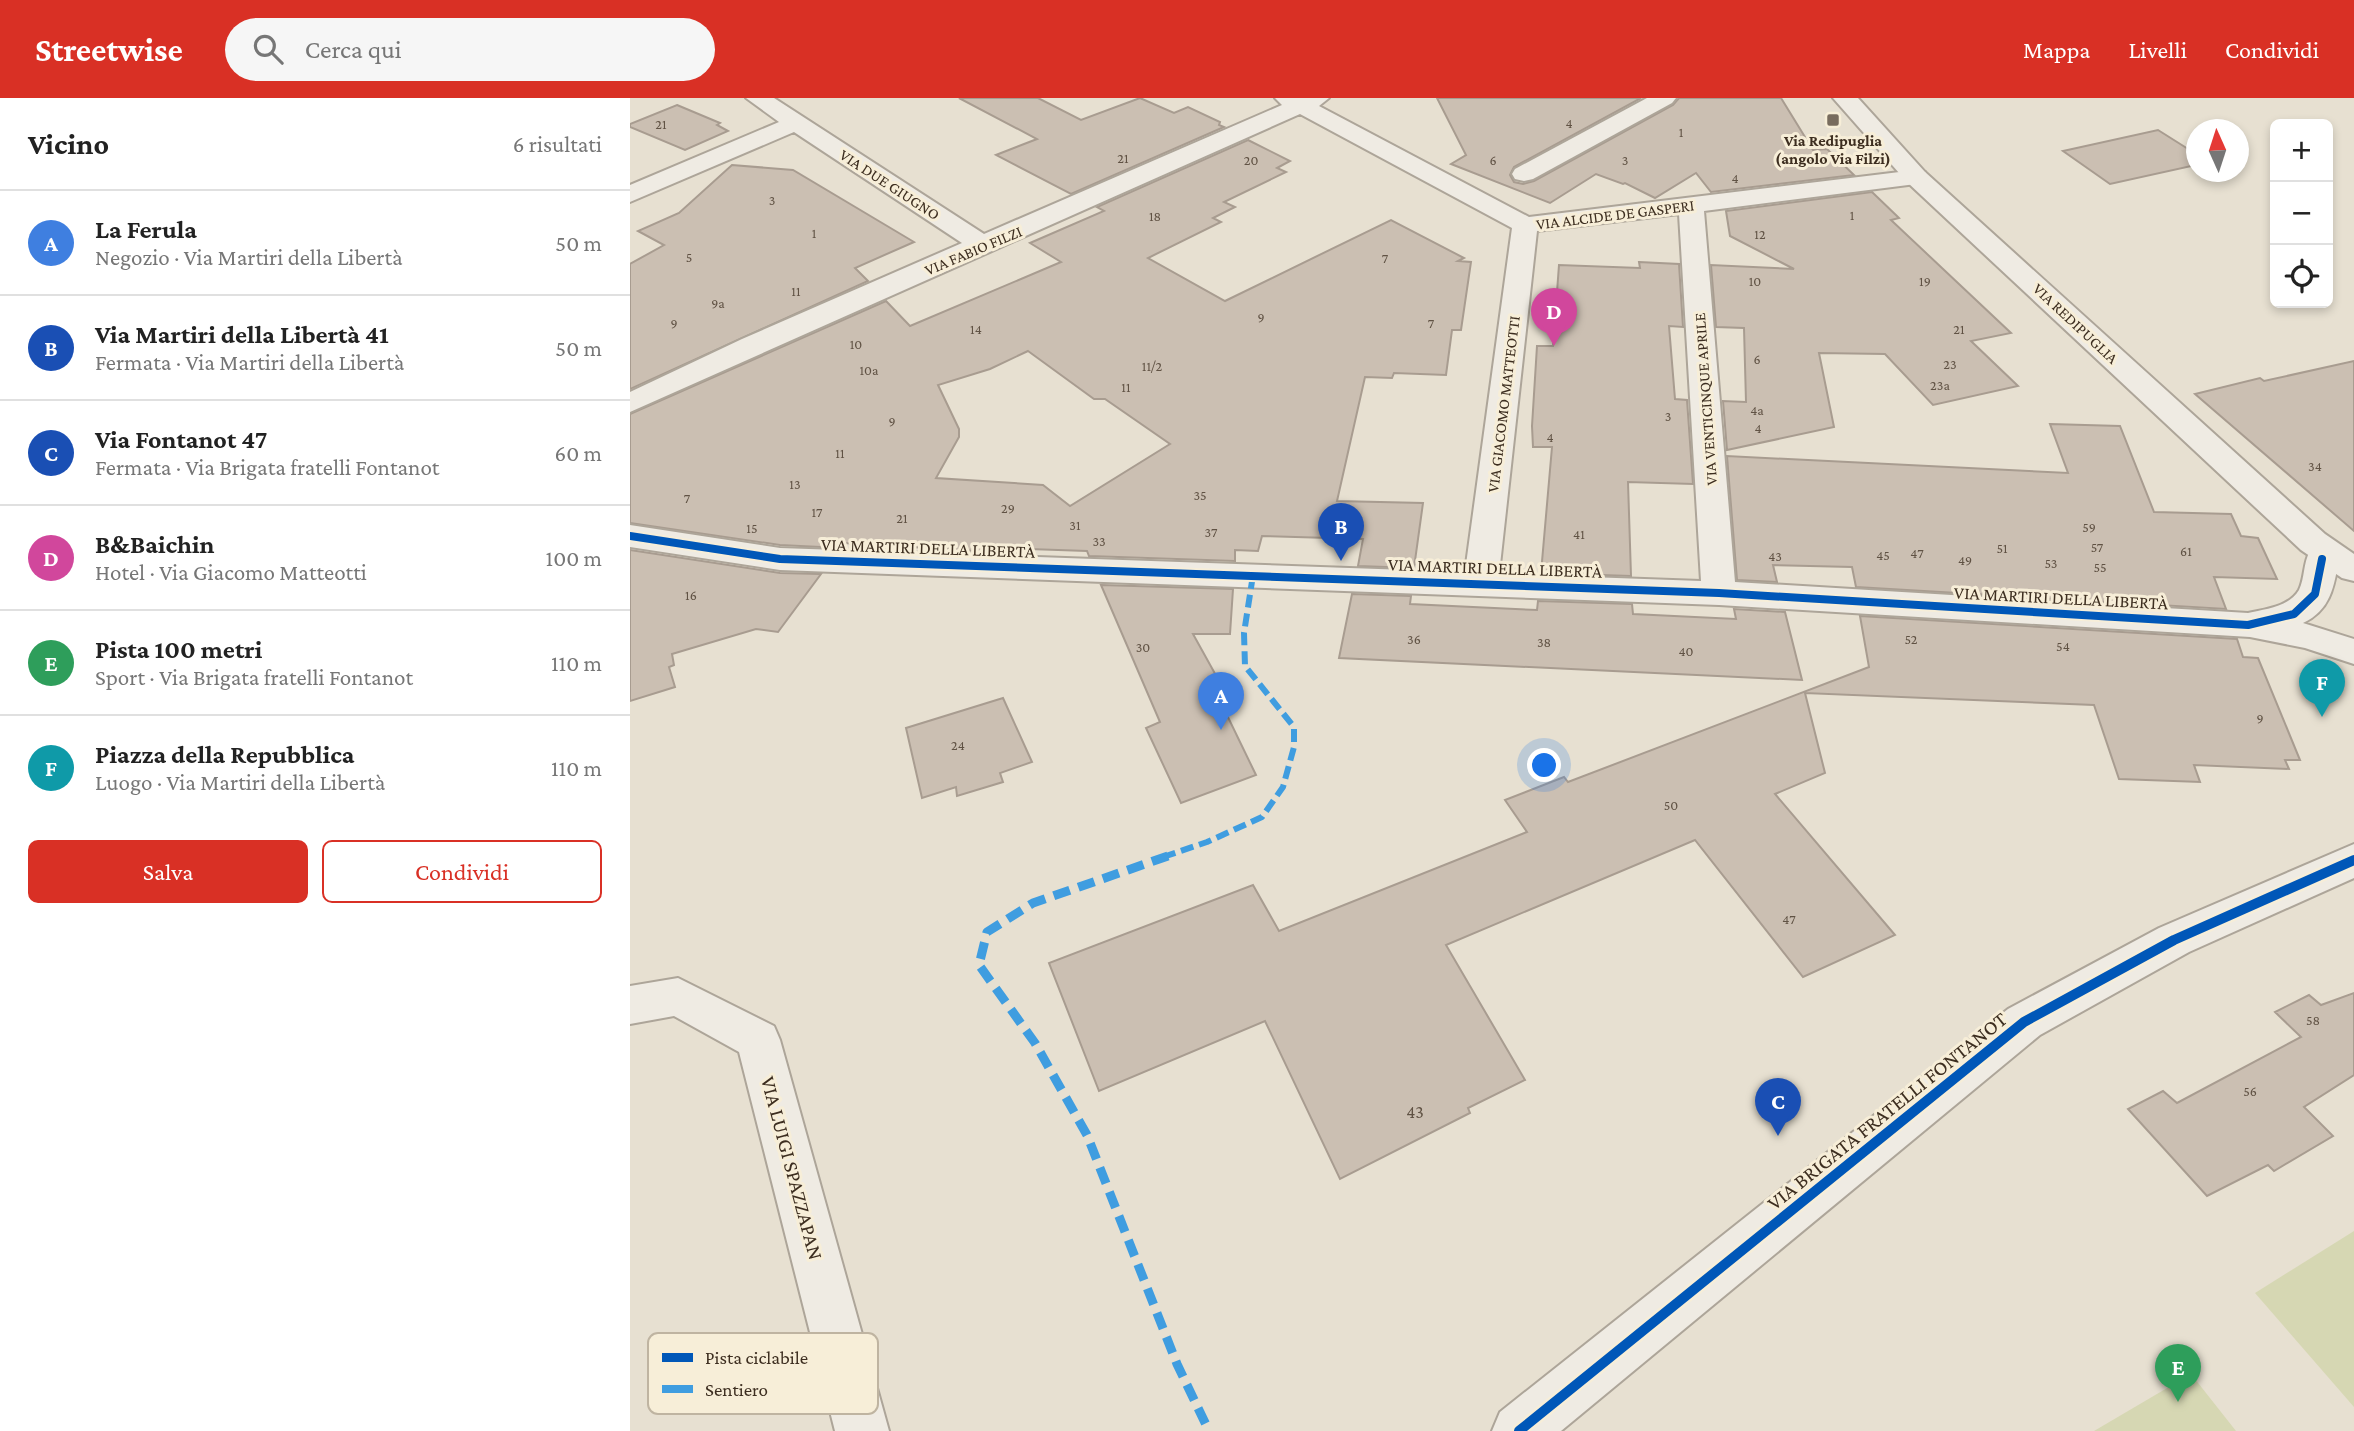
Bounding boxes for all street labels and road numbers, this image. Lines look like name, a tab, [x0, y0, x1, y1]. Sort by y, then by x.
street label: VIA DUE GIUGNO	[837, 146, 943, 223]
street label: VIA ALCIDE DE GASPERI	[1535, 196, 1695, 233]
street label: VIA FABIO FILZI	[922, 222, 1024, 279]
street label: VIA REDIPUGLIA	[2030, 280, 2122, 368]
street label: VIA VENTICINQUE APRILE	[1691, 312, 1720, 486]
street label: VIA GIACOMO MATTEOTTI	[1484, 315, 1523, 493]
street label: VIA MARTIRI DELLA LIBERTÀ	[820, 534, 1036, 562]
street label: VIA MARTIRI DELLA LIBERTÀ	[1387, 554, 1603, 582]
street label: VIA MARTIRI DELLA LIBERTÀ	[1953, 582, 2169, 614]
street label: VIA BRIGATA FRATELLI FONTANOT	[1762, 1006, 2012, 1215]
street label: VIA LUIGI SPAZZAPAN	[756, 1074, 828, 1262]

